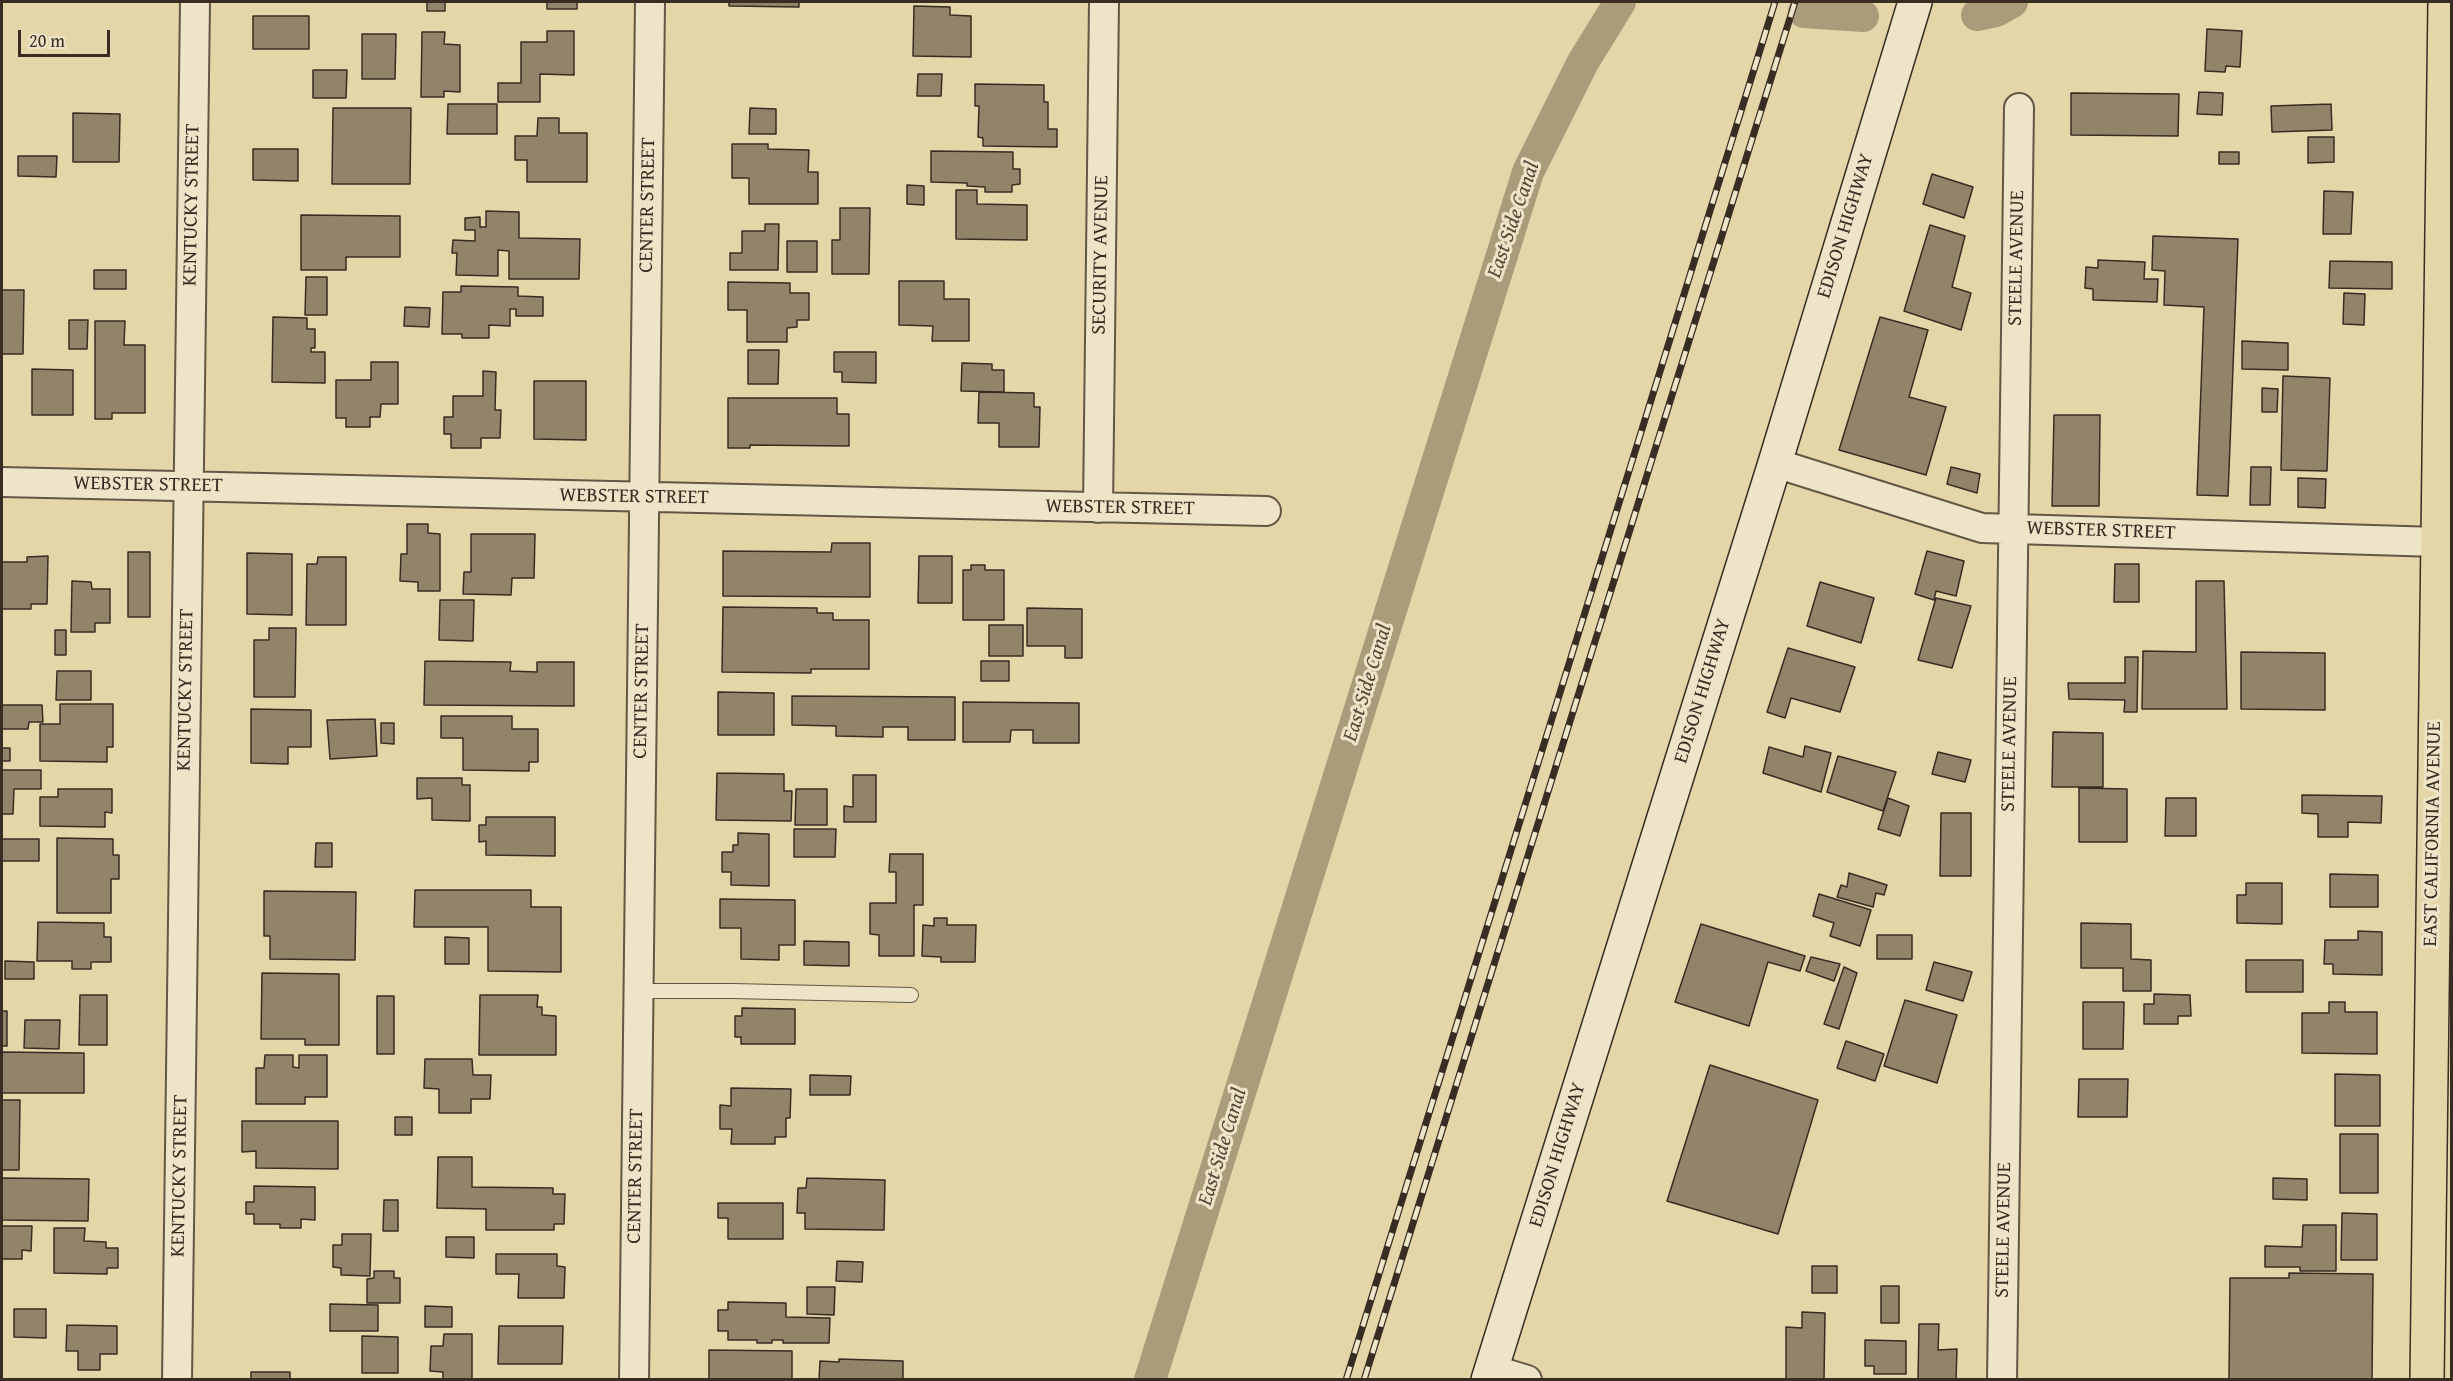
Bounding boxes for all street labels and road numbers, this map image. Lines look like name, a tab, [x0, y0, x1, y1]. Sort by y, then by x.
street label: KENTUCKY STREET	[179, 124, 205, 286]
street label: CENTER STREET	[635, 137, 661, 273]
street label: EDISON HIGHWAY	[1813, 151, 1879, 301]
street label: SECURITY AVENUE	[1088, 175, 1114, 335]
street label: STEELE AVENUE	[2004, 190, 2030, 326]
street label: WEBSTER STREET	[73, 472, 223, 498]
street label: WEBSTER STREET	[559, 484, 709, 510]
street label: WEBSTER STREET	[1045, 495, 1195, 521]
street label: WEBSTER STREET	[2026, 516, 2176, 546]
street label: KENTUCKY STREET	[173, 609, 199, 771]
street label: EDISON HIGHWAY	[1670, 616, 1736, 766]
street label: CENTER STREET	[629, 623, 655, 759]
street label: STEELE AVENUE	[1997, 676, 2023, 812]
street label: EAST CALIFORNIA AVENUE	[2419, 721, 2447, 947]
street label: EDISON HIGHWAY	[1525, 1080, 1591, 1230]
street label: KENTUCKY STREET	[167, 1095, 193, 1257]
street label: CENTER STREET	[623, 1108, 649, 1244]
street label: STEELE AVENUE	[1991, 1162, 2017, 1298]

